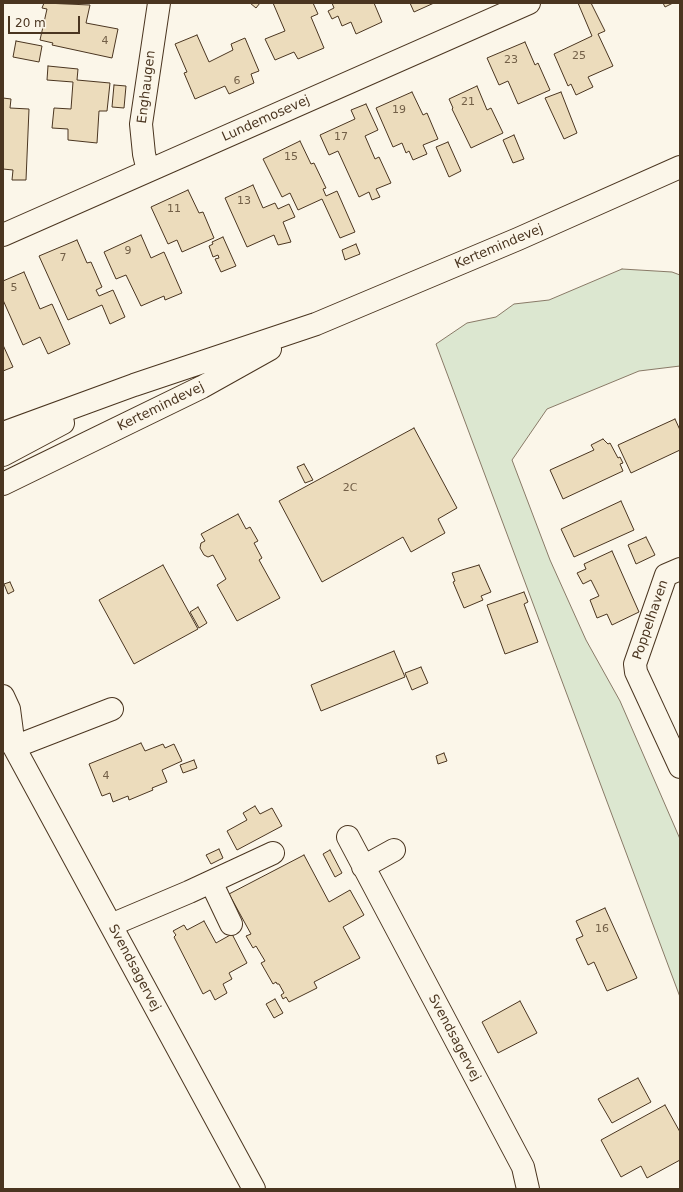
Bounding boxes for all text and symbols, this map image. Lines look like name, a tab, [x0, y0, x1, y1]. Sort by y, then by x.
scale bar	[10, 8, 82, 34]
text: 20 m	[15, 16, 46, 30]
house number: 4	[102, 34, 108, 48]
house number: 25	[572, 49, 586, 63]
street label: Enghaugen	[135, 50, 159, 124]
house number: 23	[504, 53, 518, 67]
house number: 6	[234, 74, 240, 88]
street label: Lundemosevej	[220, 93, 312, 145]
house number: 21	[461, 95, 475, 109]
house number: 19	[392, 103, 406, 117]
house number: 17	[334, 130, 348, 144]
house number: 15	[284, 150, 298, 164]
house number: 13	[237, 194, 251, 208]
house number: 11	[167, 202, 181, 216]
street label: Kertemindevej	[453, 221, 545, 273]
house number: 9	[125, 244, 131, 258]
house number: 7	[60, 251, 66, 265]
house number: 5	[11, 281, 17, 295]
street label: Kertemindevej	[115, 379, 207, 435]
house number: 2C	[343, 481, 357, 495]
street label: Poppelhaven	[630, 578, 672, 662]
house number: 4	[103, 769, 109, 783]
street label: Svendsagervej	[105, 922, 163, 1014]
house number: 16	[595, 922, 609, 936]
street label: Svendsagervej	[425, 992, 483, 1084]

